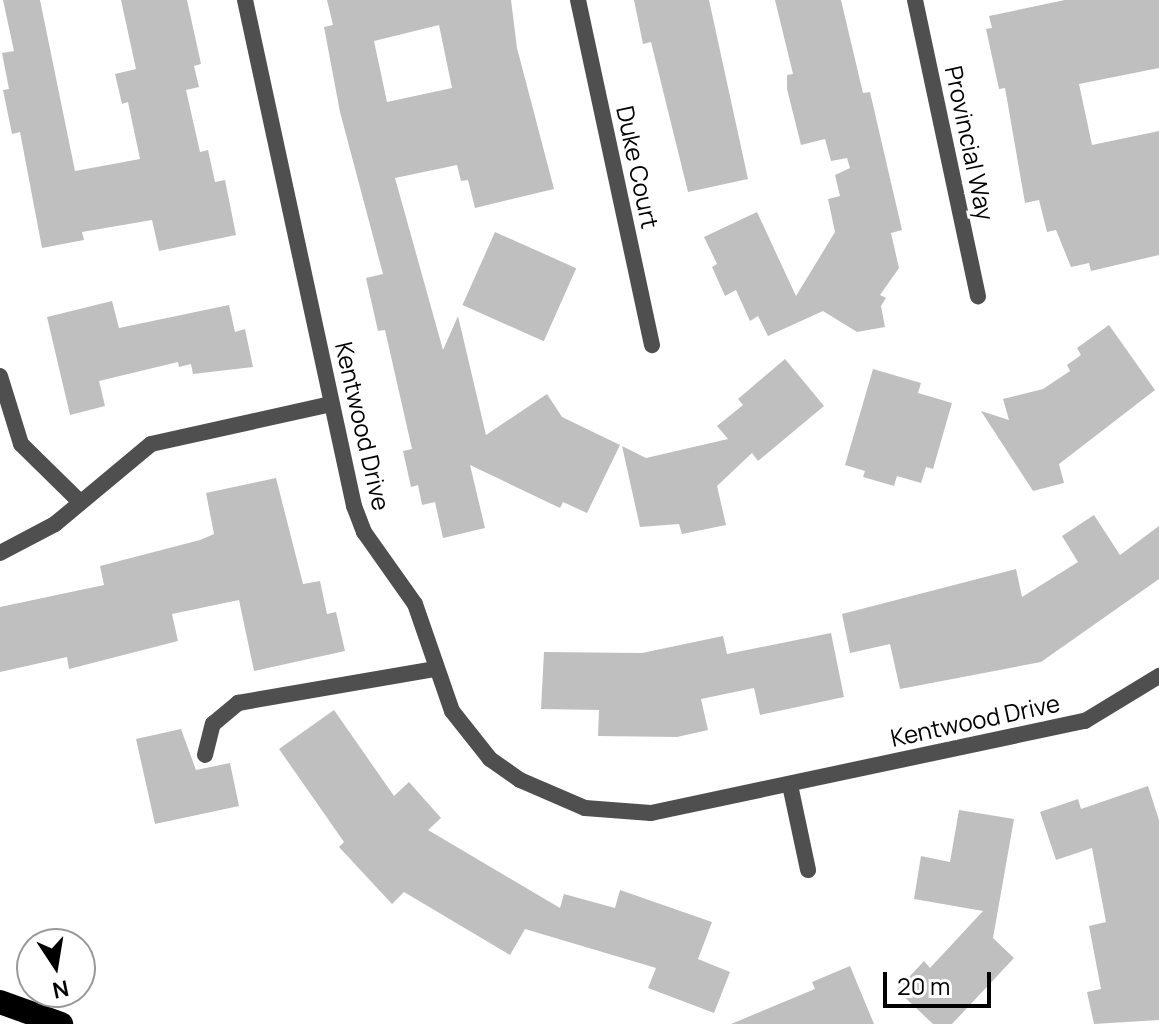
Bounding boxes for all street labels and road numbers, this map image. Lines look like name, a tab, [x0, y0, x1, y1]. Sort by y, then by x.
street label: Provincial Way	[940, 63, 1000, 223]
street label: Duke Court	[611, 103, 665, 231]
street label: Kentwood Drive	[330, 339, 396, 513]
street label: Kentwood Drive	[888, 688, 1062, 752]

